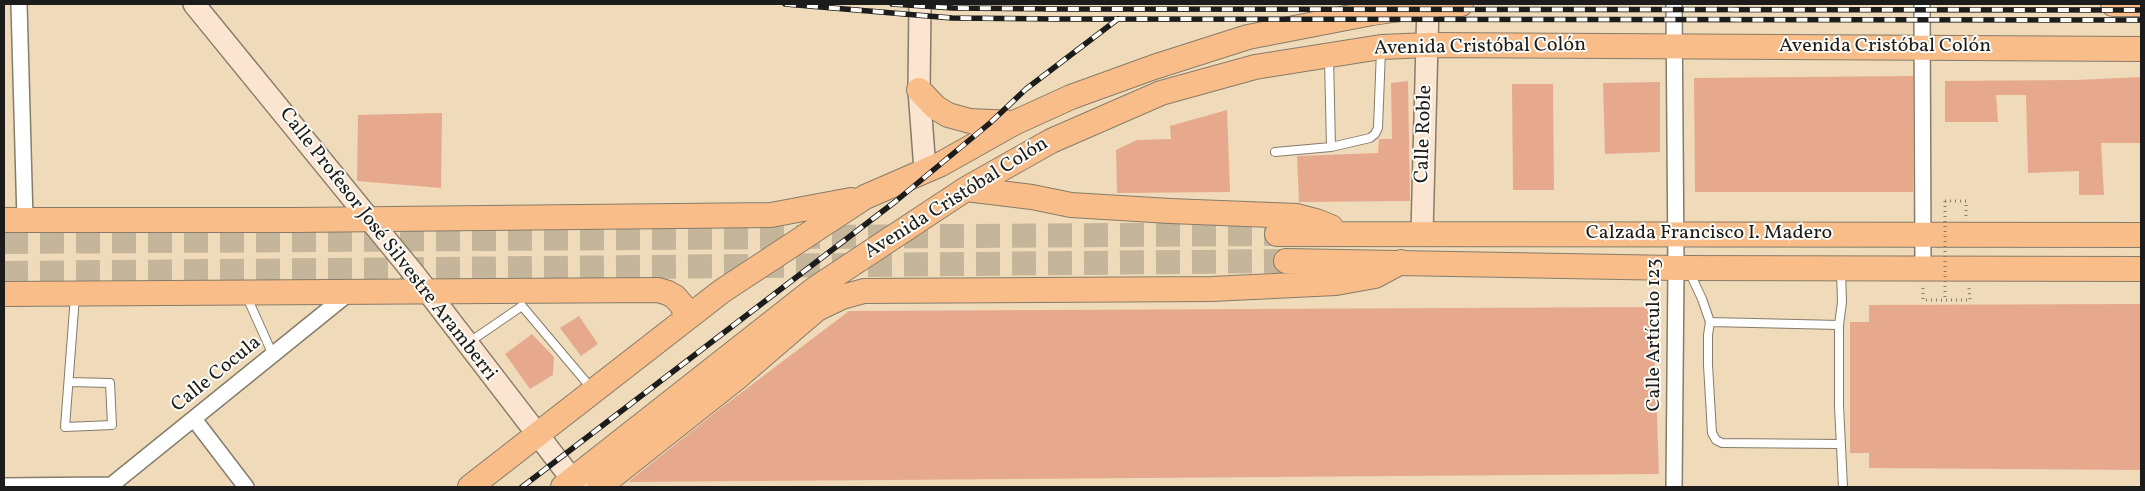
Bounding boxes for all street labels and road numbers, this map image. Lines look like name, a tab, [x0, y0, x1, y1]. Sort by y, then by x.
street label: Avenida Cristóbal Colón	[1374, 34, 1586, 62]
street label: Avenida Cristóbal Colón	[1779, 35, 1991, 59]
street label: Calle Roble	[1411, 84, 1439, 184]
street label: Calle Profesor José Silvestre Aramberri	[273, 104, 501, 386]
street label: Avenida Cristóbal Colón	[861, 133, 1053, 265]
street label: Calzada Francisco I. Madero	[1586, 222, 1832, 246]
street label: Calle Artículo 123	[1643, 259, 1667, 411]
street label: Calle Cocula	[167, 332, 267, 418]

